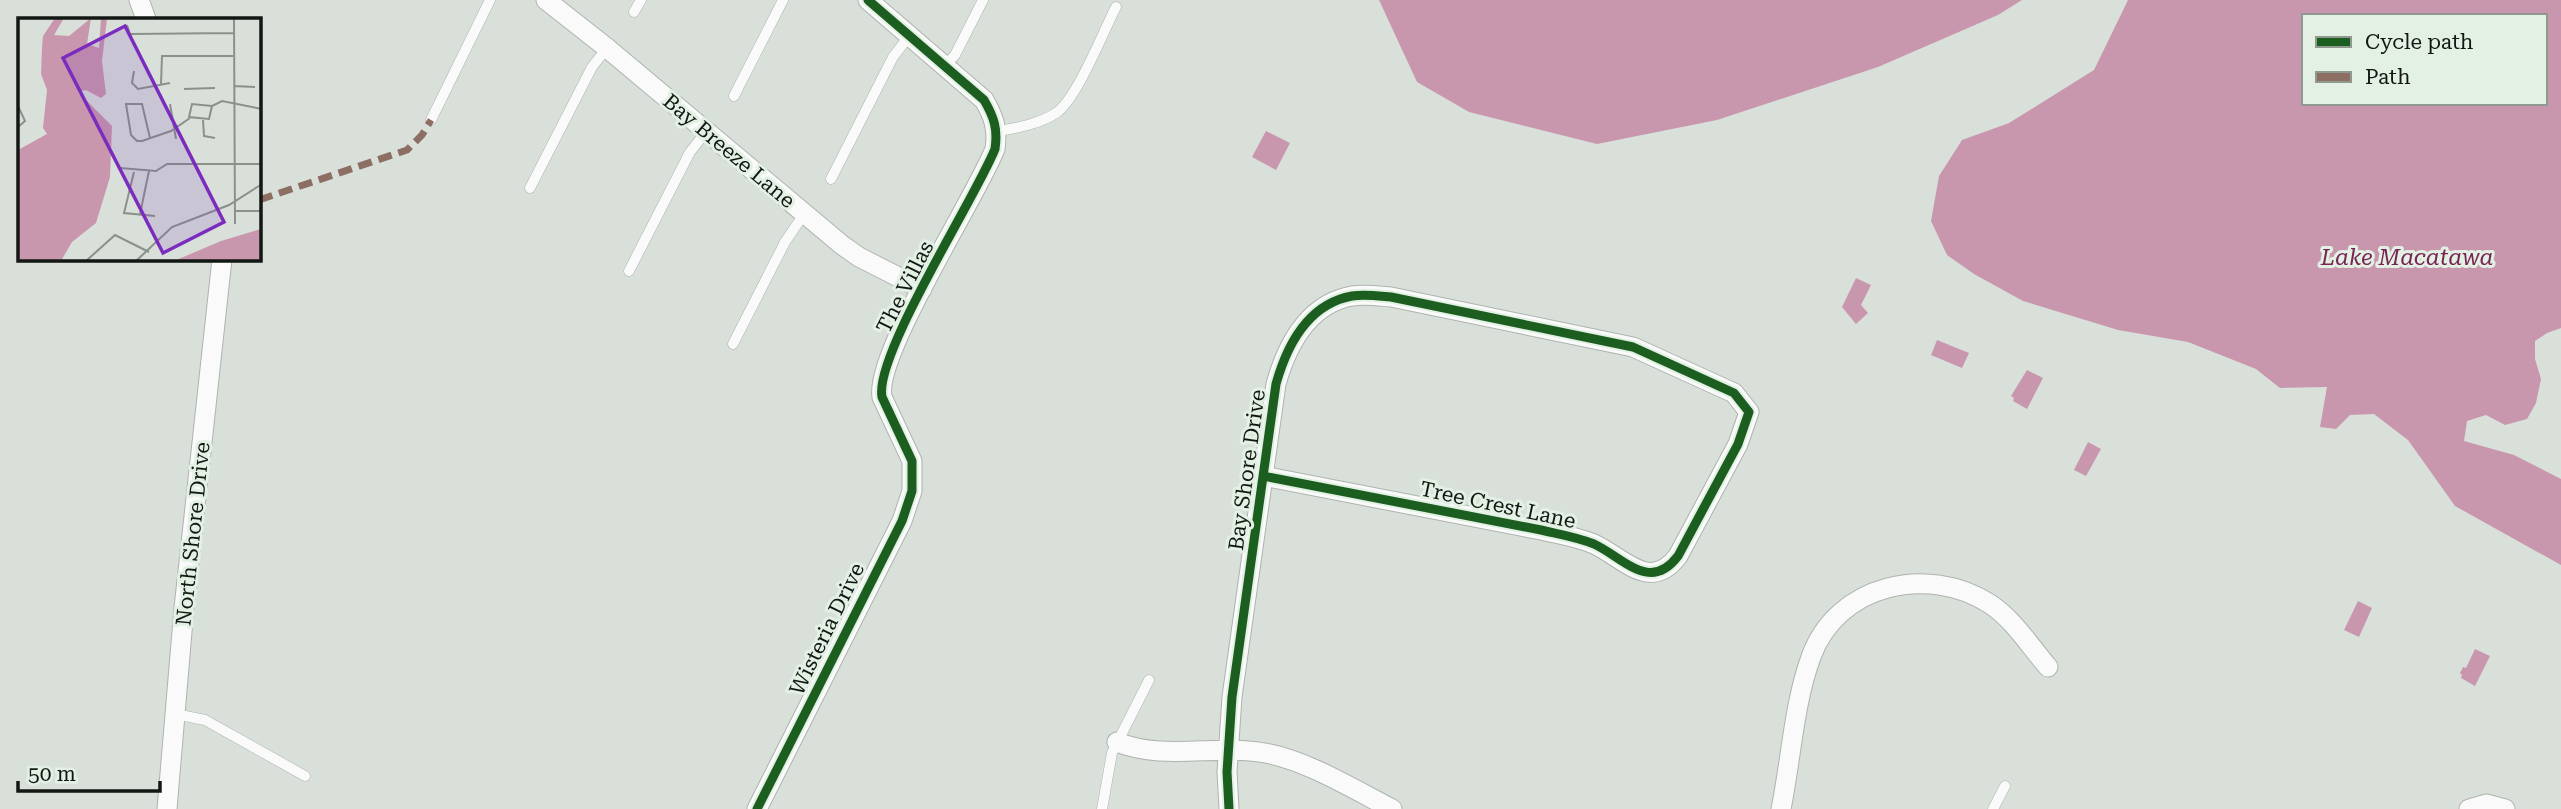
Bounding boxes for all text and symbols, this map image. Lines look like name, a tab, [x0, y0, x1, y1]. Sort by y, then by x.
legend	[2302, 14, 2547, 105]
inset map	[18, 18, 261, 261]
text: Cycle path	[2365, 30, 2474, 54]
text: Path	[2365, 65, 2411, 89]
street label: Bay Breeze Lane	[658, 89, 800, 213]
street label: The Villas	[872, 237, 938, 337]
water label: Lake Macatawa	[2320, 244, 2493, 271]
street label: Bay Shore Drive	[1224, 388, 1270, 552]
street label: North Shore Drive	[171, 441, 215, 627]
street label: Tree Crest Lane	[1418, 477, 1578, 533]
street label: Wisteria Drive	[785, 559, 869, 699]
scale bar	[18, 750, 159, 794]
text: 50 m	[28, 762, 76, 786]

